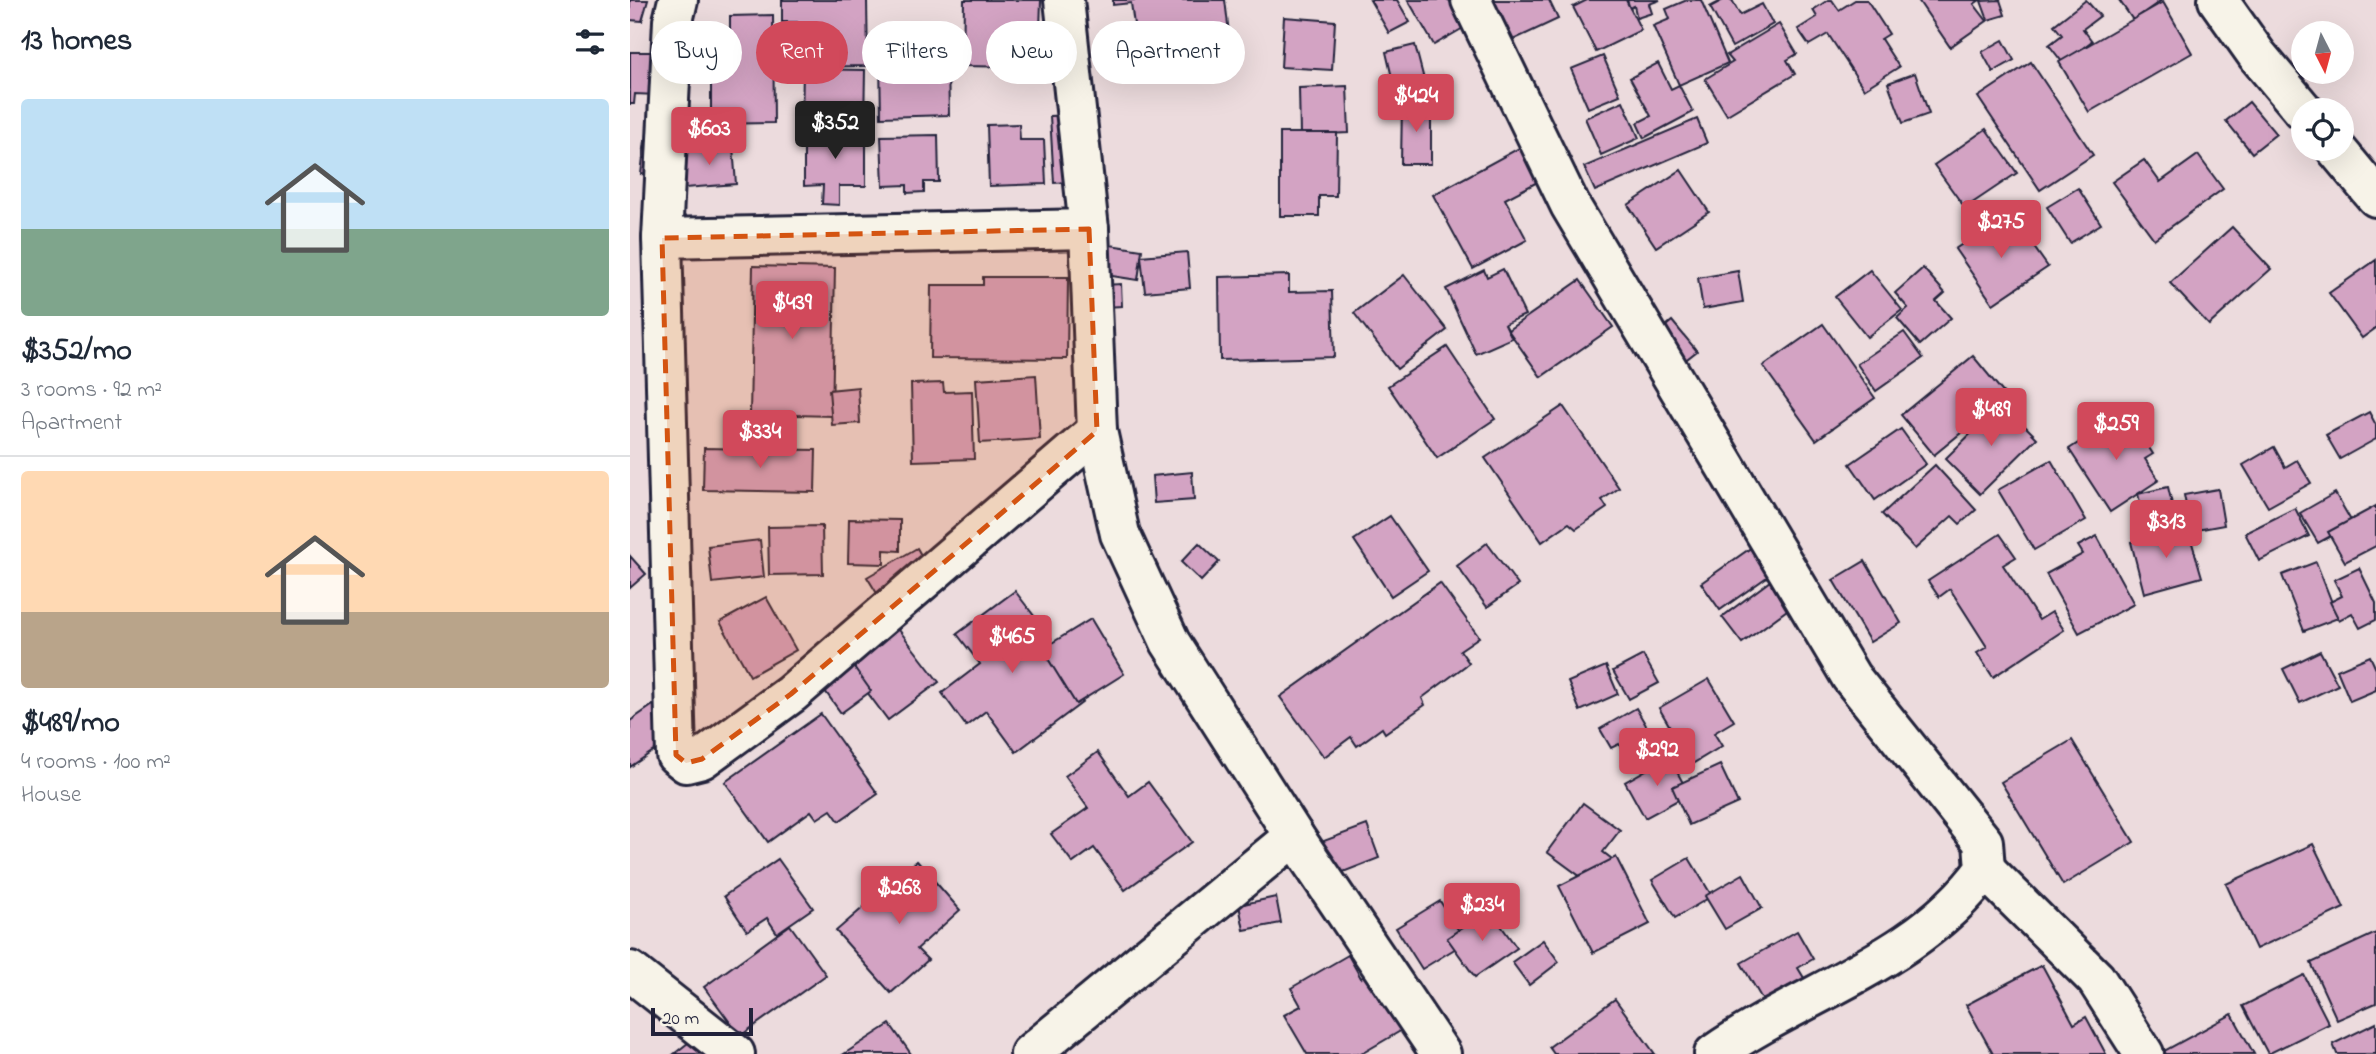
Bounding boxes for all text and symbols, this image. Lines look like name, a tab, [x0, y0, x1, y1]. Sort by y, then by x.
text: 13 homes	[21, 20, 132, 64]
chip: Buy	[651, 21, 742, 84]
chip: Rent	[756, 21, 848, 84]
chip: Filters	[862, 21, 972, 84]
chip: New	[986, 21, 1077, 84]
chip: Apartment	[1091, 21, 1245, 84]
north arrow	[2291, 21, 2354, 84]
map controls	[2291, 21, 2354, 161]
icon: filters	[571, 23, 609, 61]
pin: $424	[1375, 74, 1457, 134]
text: $424	[1394, 80, 1438, 113]
button: locate	[2291, 98, 2354, 161]
pin: $352	[794, 102, 876, 161]
text: $352	[811, 107, 859, 140]
pin: $603	[668, 108, 750, 167]
text: $603	[687, 113, 731, 146]
icon: home	[252, 145, 378, 271]
pin: $275	[1960, 201, 2042, 260]
text: $275	[1977, 206, 2025, 239]
pin: $439	[751, 282, 833, 341]
text: $439	[772, 287, 812, 320]
text: $352/mo	[21, 330, 132, 374]
text: 3 rooms · 92 m²	[21, 374, 162, 407]
pin: $489	[1950, 388, 2032, 448]
text: $489	[1972, 394, 2010, 427]
pin: $259	[2075, 402, 2157, 462]
text: Apartment	[21, 407, 122, 440]
text: $259	[2093, 408, 2139, 441]
pin: $334	[719, 410, 801, 470]
text: $334	[739, 416, 781, 449]
pin: $313	[2125, 500, 2207, 560]
text: $313	[2146, 506, 2186, 539]
icon: home	[252, 517, 378, 643]
pin: $465	[971, 616, 1053, 675]
text: $465	[989, 621, 1035, 654]
text: $489/mo	[21, 702, 120, 746]
pin: $292	[1616, 728, 1698, 788]
text: $292	[1635, 734, 1679, 767]
text: 4 rooms · 100 m²	[21, 746, 171, 779]
text: House	[21, 779, 81, 812]
pin: $268	[858, 866, 940, 926]
text: $268	[877, 872, 921, 905]
pin: $234	[1441, 884, 1523, 943]
text: $234	[1460, 889, 1504, 922]
scale bar	[651, 1005, 752, 1037]
text: 20 m	[662, 1006, 699, 1033]

